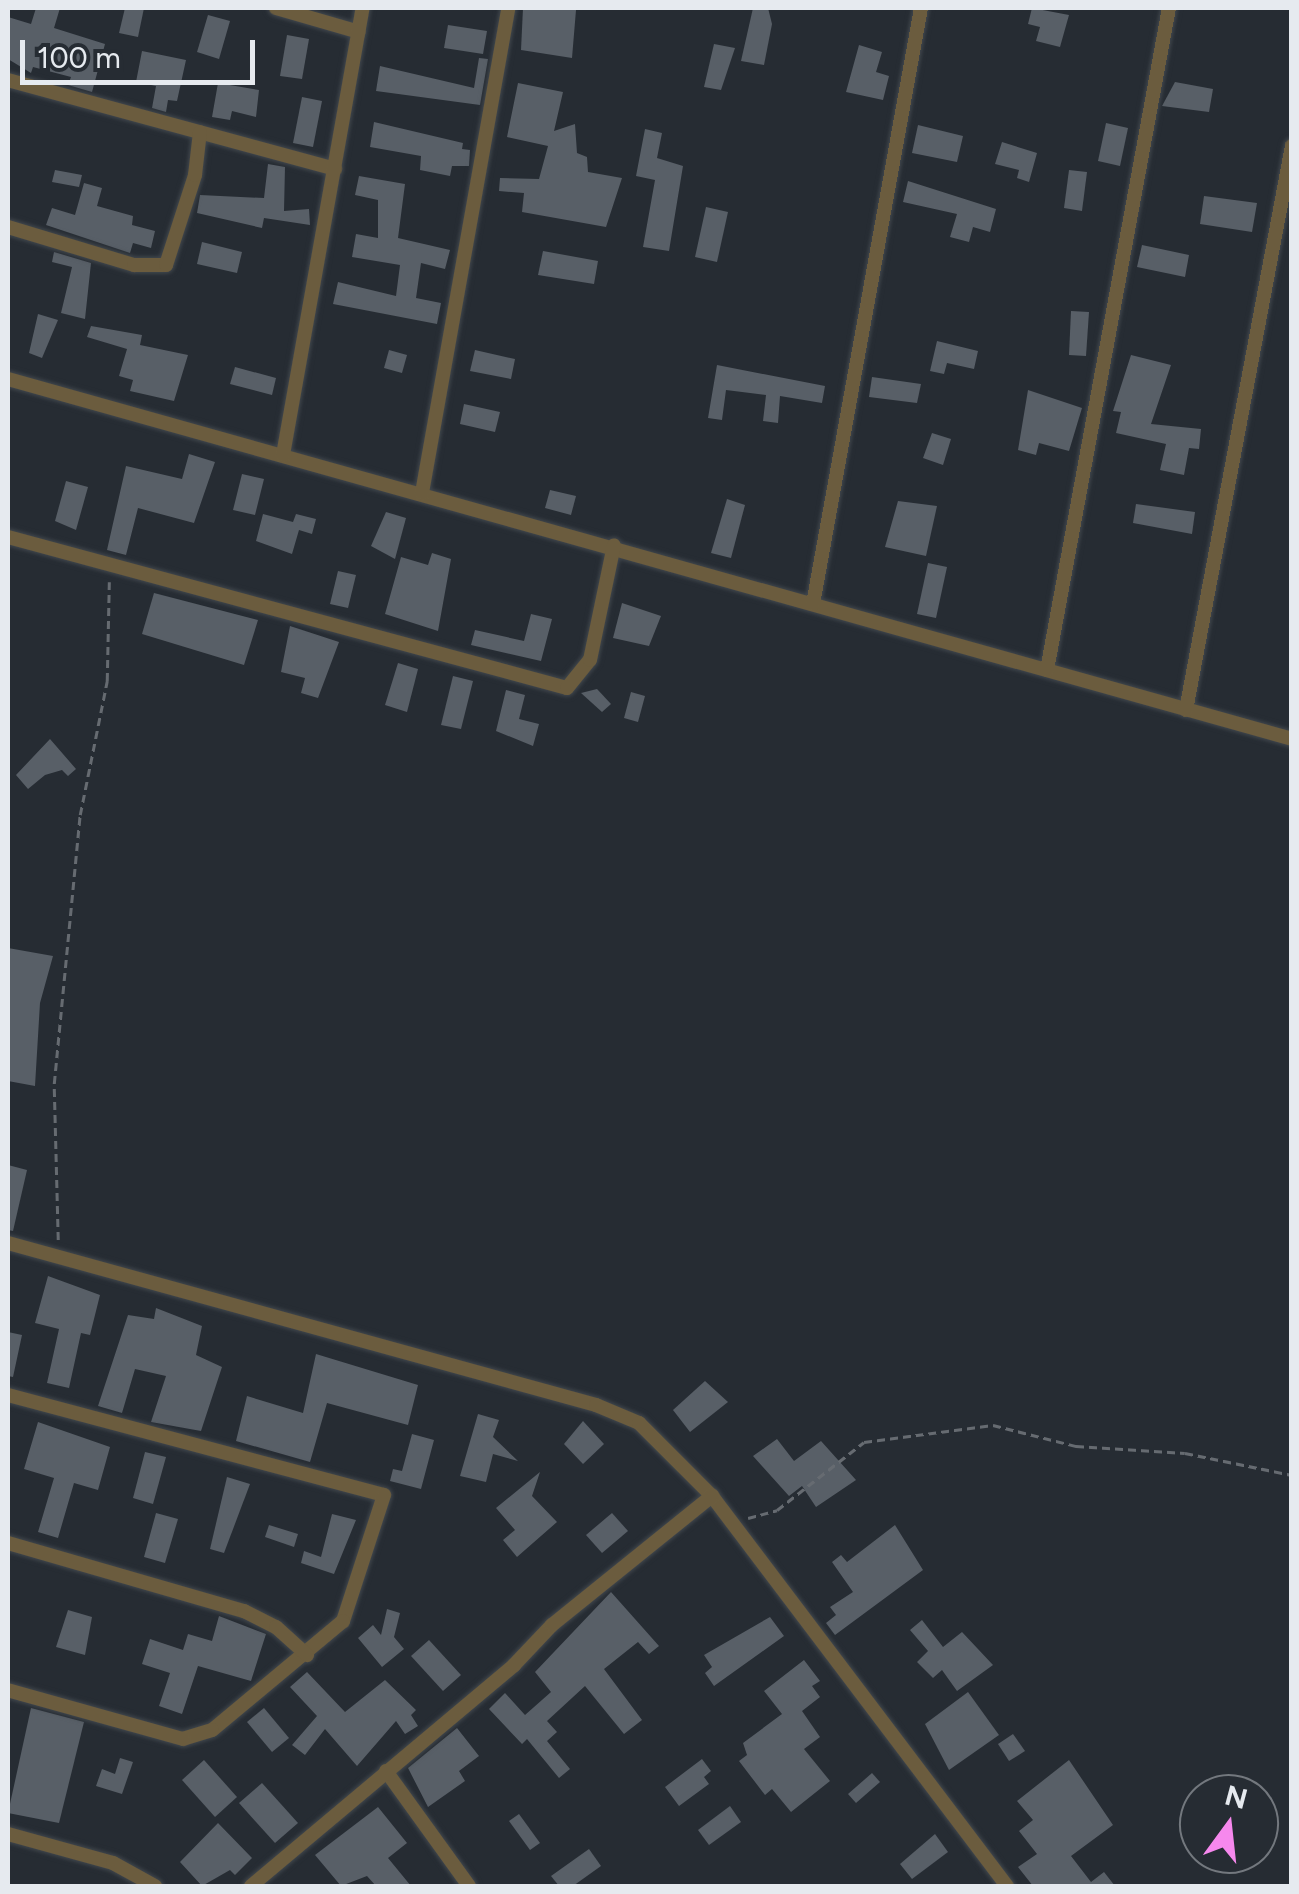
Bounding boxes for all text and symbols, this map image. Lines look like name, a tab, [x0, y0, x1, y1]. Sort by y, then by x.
scale bar	[25, 20, 260, 82]
text: 100 m	[37, 39, 121, 76]
north arrow	[1179, 1774, 1279, 1874]
text: N	[1221, 1778, 1251, 1816]

